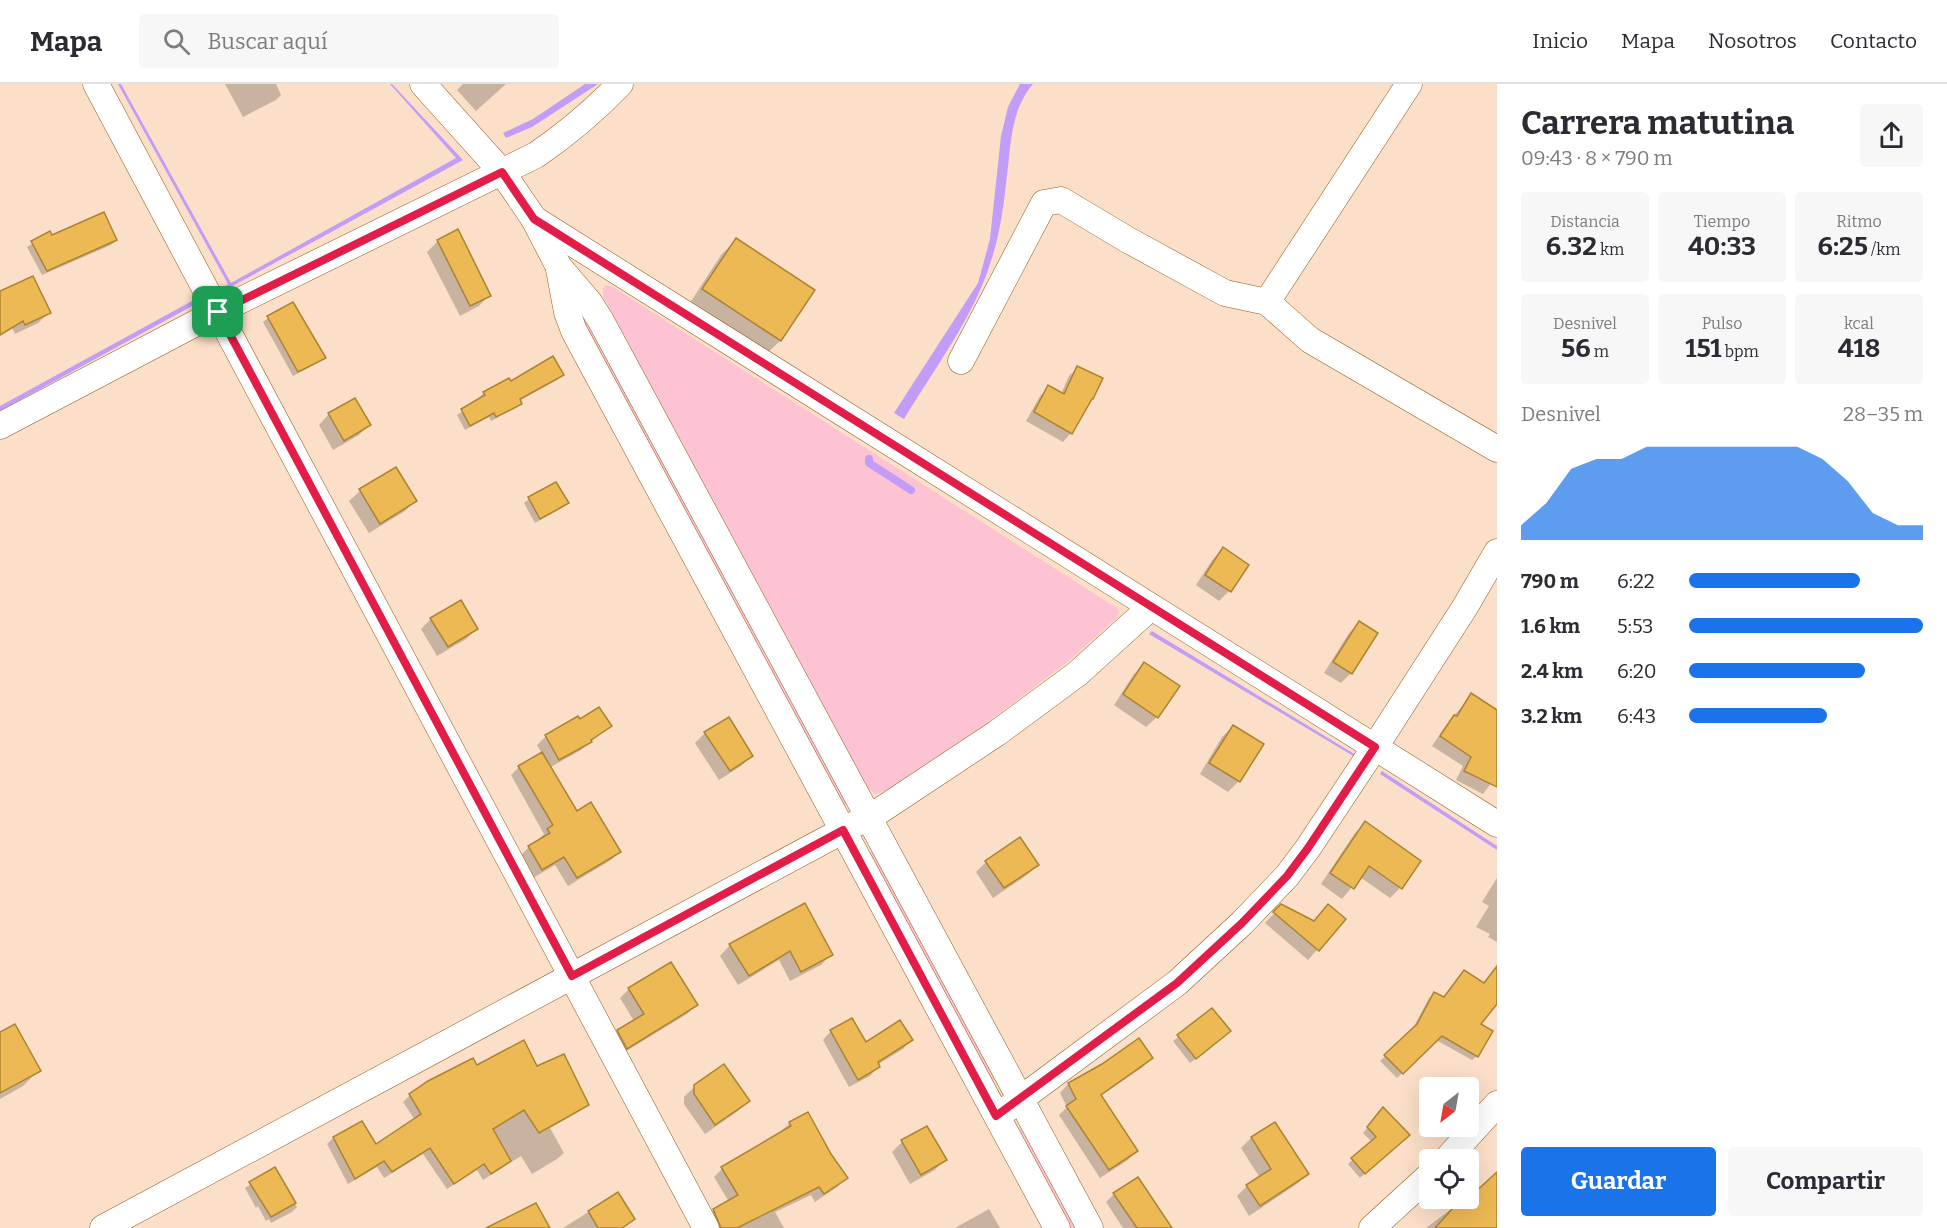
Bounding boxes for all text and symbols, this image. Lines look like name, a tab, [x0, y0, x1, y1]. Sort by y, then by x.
search box	[139, 14, 559, 68]
text: Mapa	[30, 25, 103, 58]
icon: search	[160, 25, 193, 58]
text: Buscar aquí	[208, 28, 327, 55]
text: Inicio	[1532, 28, 1588, 54]
text: Mapa	[1621, 28, 1675, 54]
text: Nosotros	[1708, 28, 1797, 54]
text: Contacto	[1830, 28, 1917, 54]
text: Carrera matutina	[1521, 103, 1794, 143]
button: share	[1860, 104, 1923, 167]
text: 09:43 · 8 × 790 m	[1521, 146, 1673, 170]
text: Distancia	[1550, 212, 1620, 231]
text: Tiempo	[1694, 212, 1750, 231]
text: Ritmo	[1836, 212, 1882, 231]
text: 6.32	[1546, 231, 1597, 262]
text: 40:33	[1688, 231, 1756, 262]
text: 6:25	[1818, 231, 1868, 262]
text: km	[1597, 240, 1624, 259]
text: /km	[1868, 240, 1900, 259]
pin	[192, 286, 243, 337]
icon: arrive	[201, 295, 234, 328]
text: Desnivel	[1553, 314, 1617, 333]
text: Pulso	[1702, 314, 1742, 333]
text: kcal	[1844, 314, 1874, 333]
text: 56	[1561, 333, 1591, 364]
text: 151	[1685, 333, 1722, 364]
text: 418	[1838, 333, 1880, 364]
text: m	[1591, 342, 1609, 361]
text: bpm	[1722, 342, 1759, 361]
text: Desnivel	[1521, 402, 1601, 426]
text: 28–35 m	[1843, 402, 1923, 426]
text: 790 m	[1521, 569, 1579, 593]
text: 6:22	[1617, 569, 1655, 593]
text: 1.6 km	[1521, 614, 1580, 638]
text: 5:53	[1617, 614, 1654, 638]
text: 2.4 km	[1521, 659, 1583, 683]
text: 6:20	[1617, 659, 1657, 683]
text: 3.2 km	[1521, 704, 1582, 728]
text: 6:43	[1617, 704, 1656, 728]
north arrow	[1419, 1077, 1479, 1137]
map controls	[1419, 1077, 1479, 1209]
button: Guardar	[1521, 1147, 1716, 1216]
button: Compartir	[1728, 1147, 1923, 1216]
button: locate	[1419, 1149, 1479, 1209]

